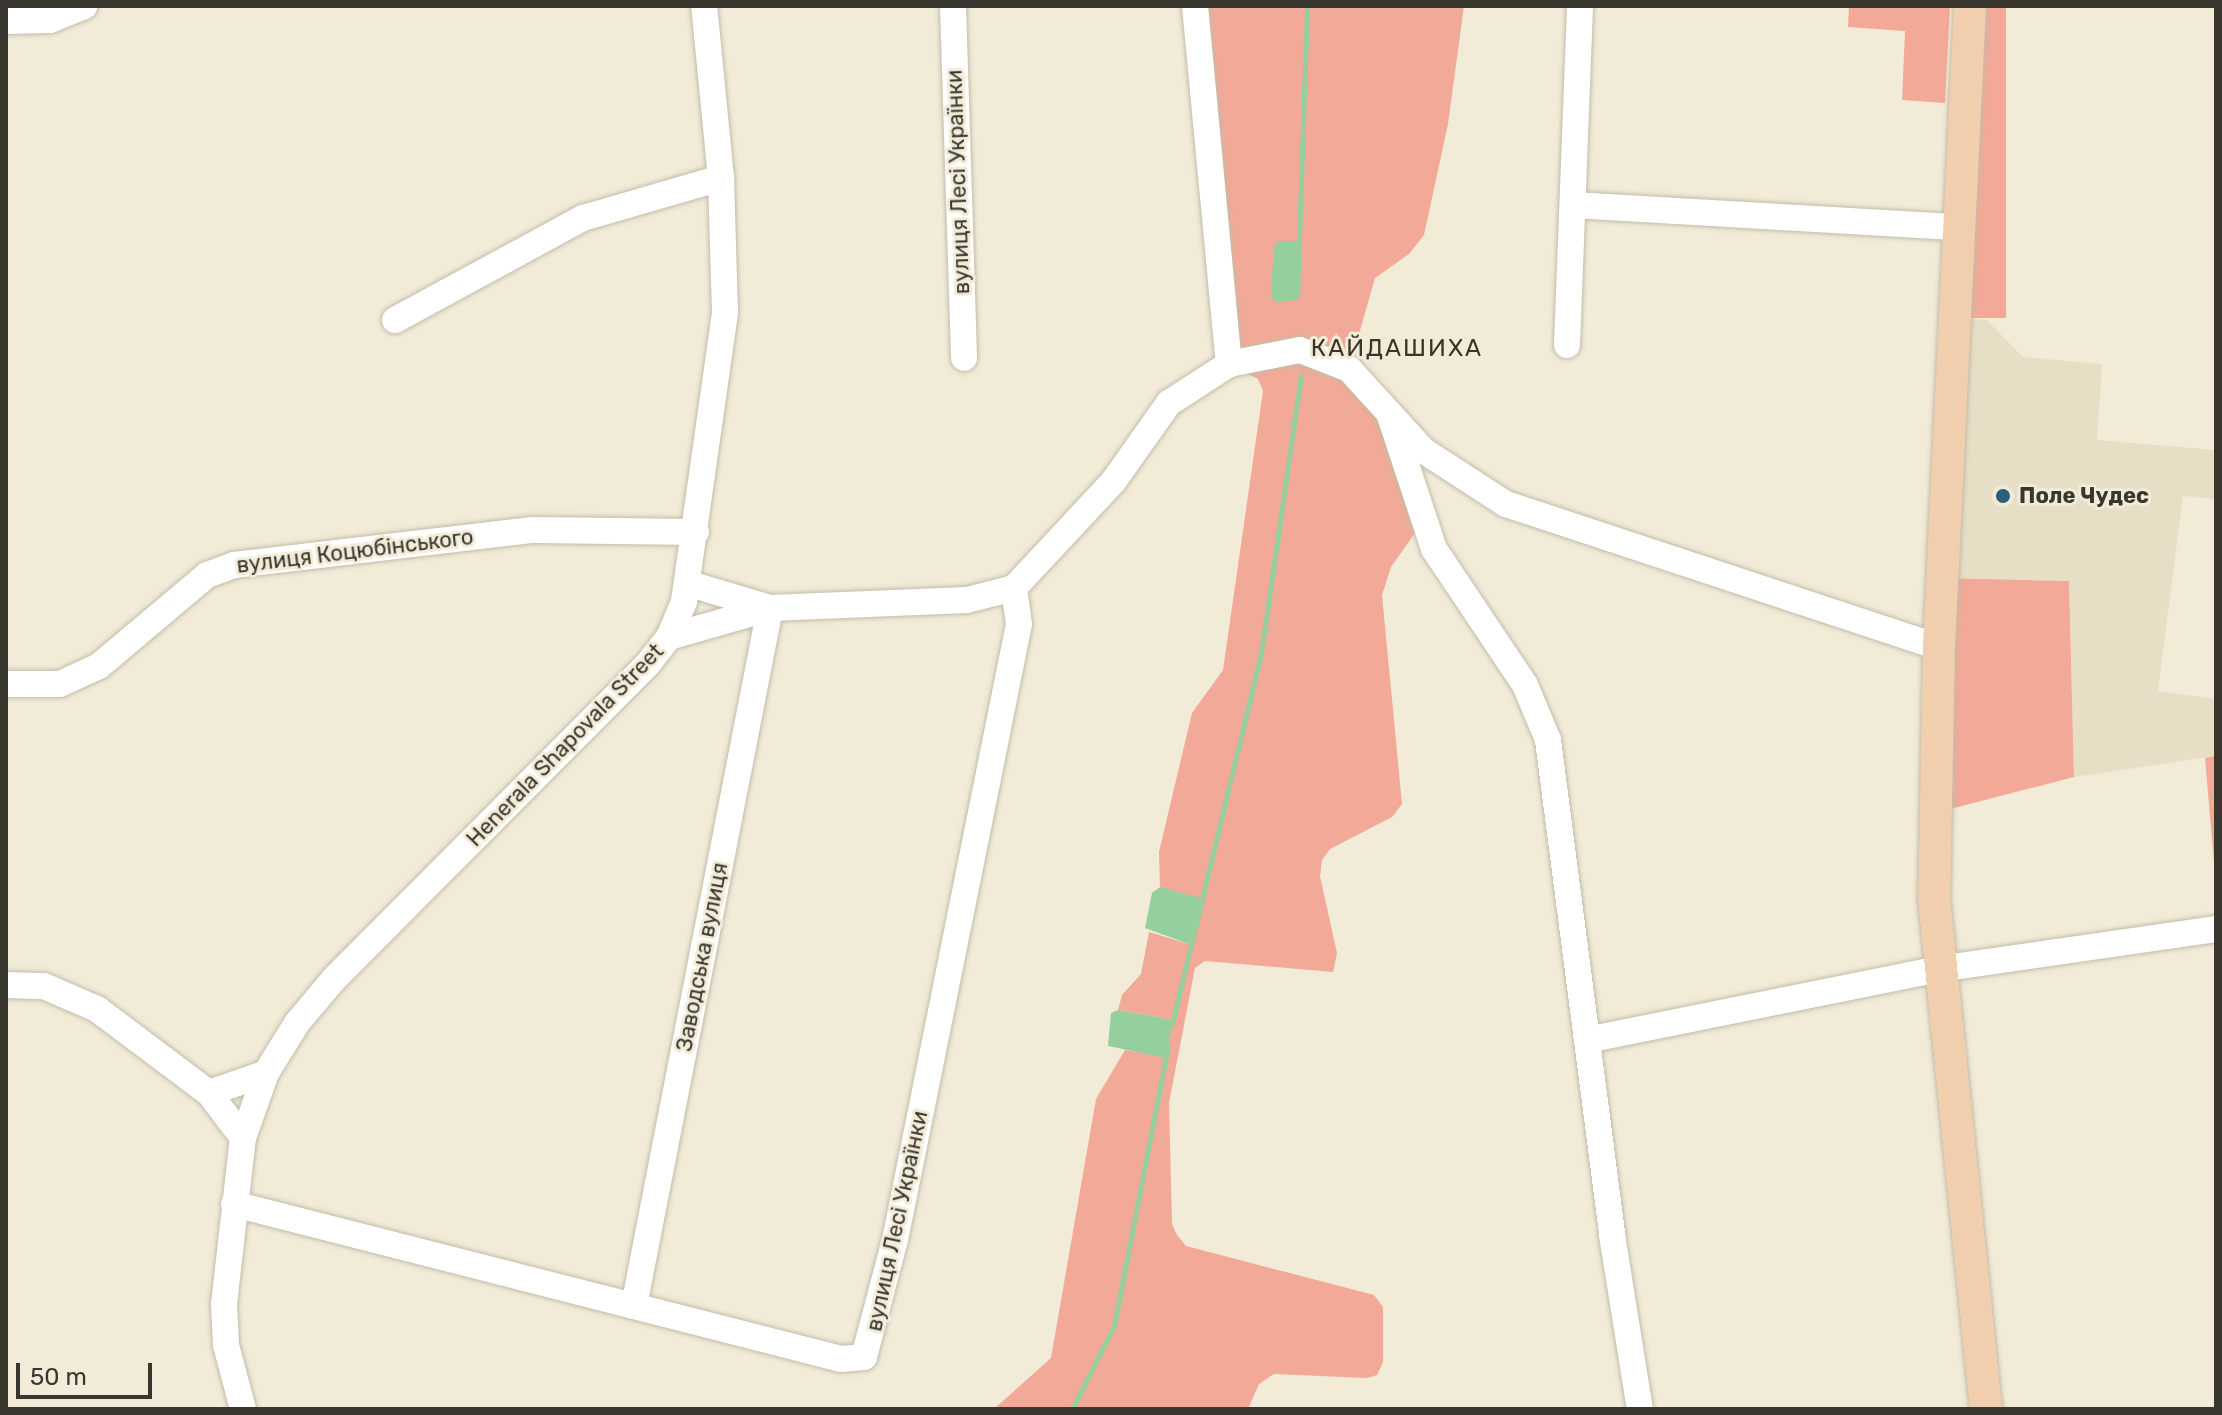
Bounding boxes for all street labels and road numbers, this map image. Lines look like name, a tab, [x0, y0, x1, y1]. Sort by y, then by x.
street label: вулиця Лесі Українки	[941, 69, 975, 295]
street label: вулиця Коцюбінського	[235, 523, 475, 579]
street label: Henerala Shapovala Street	[461, 638, 669, 852]
street label: Заводська вулиця	[671, 860, 733, 1054]
street label: вулиця Лесі Українки	[861, 1108, 933, 1334]

